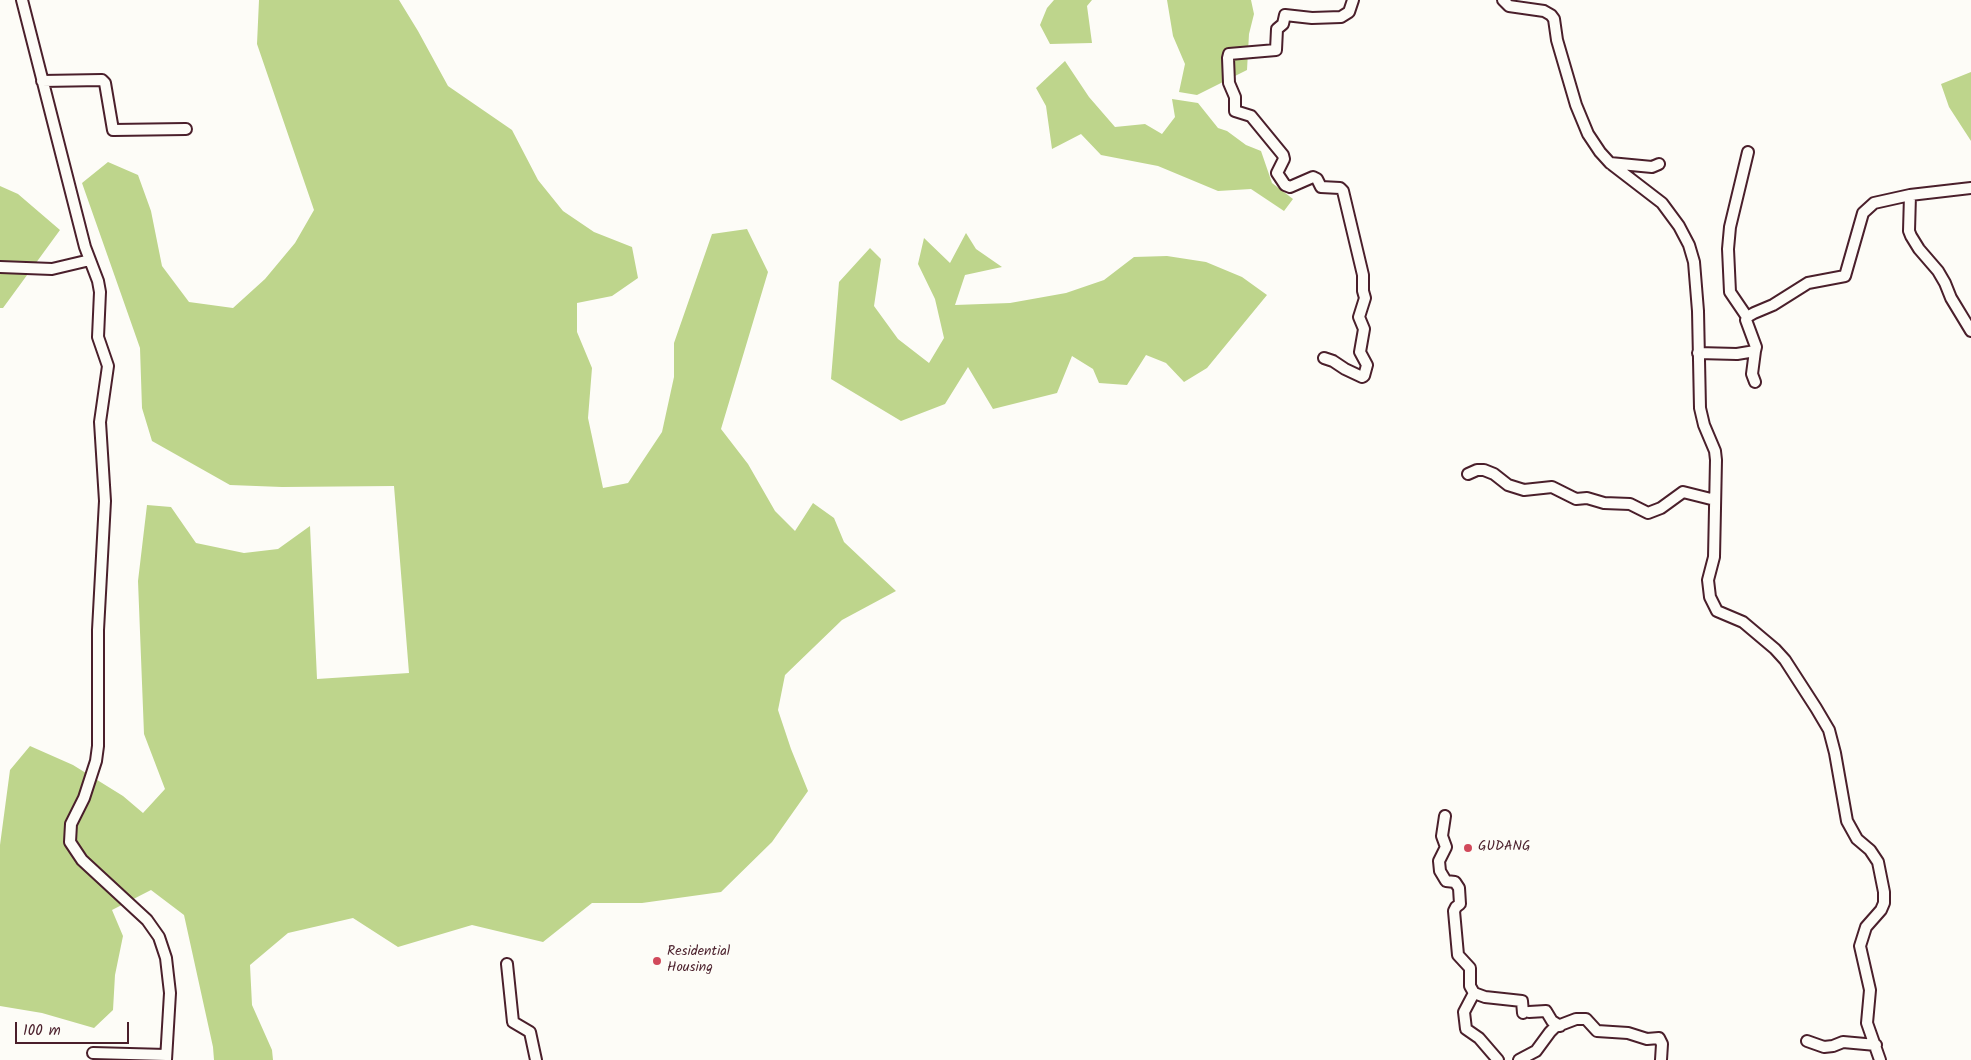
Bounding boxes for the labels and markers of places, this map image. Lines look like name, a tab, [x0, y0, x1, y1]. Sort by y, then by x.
place label: GUDANG	[1478, 840, 1530, 856]
marker: GUDANG	[1462, 842, 1474, 854]
place label: Residential Housing	[667, 945, 730, 978]
marker: Residential Housing	[651, 955, 663, 967]

